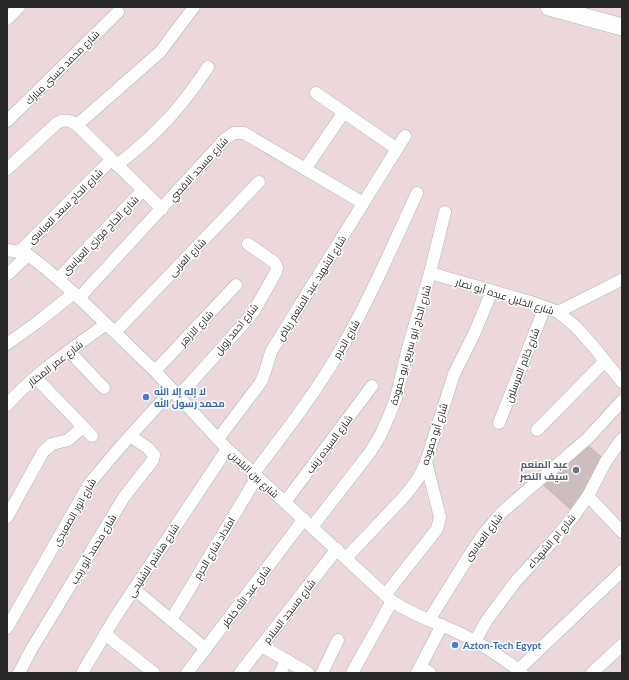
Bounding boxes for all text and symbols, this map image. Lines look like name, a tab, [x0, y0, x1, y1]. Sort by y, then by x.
street label: شارع محمد حسنى مبارك	[23, 28, 102, 107]
street label: شارع مسجد الاقصي	[166, 134, 231, 205]
street label: شارع الحاج سعد العباسى	[25, 166, 106, 247]
street label: شارع الحاج فوزي العباسى	[59, 193, 142, 278]
street label: شارع الشهيد عبد المنعم رياض	[274, 233, 350, 344]
street label: شارع العربى	[166, 235, 209, 279]
street label: شارع الخليل عبده أبو نصار	[453, 275, 556, 318]
street label: شارع الحاج ابو سريع ابو حمودة	[387, 284, 434, 407]
street label: شارع احمد زويل	[212, 301, 261, 358]
street label: شارع الازهر	[176, 308, 216, 350]
street label: شارع الحرم	[330, 318, 364, 361]
street label: شارع خاتم المرسلين	[502, 326, 544, 405]
street label: شارع عمر المختار	[24, 338, 86, 390]
place label: لا إله إلا الله محمد رسول الله	[154, 384, 225, 410]
marker: لا إله إلا الله محمد رسول الله	[141, 392, 151, 402]
street label: شارع أبو حموده	[418, 402, 451, 467]
street label: شارع السيده زينب	[303, 412, 356, 476]
street label: شارع بين البلدين	[226, 448, 281, 501]
place label: عبد المنعم سيف النصر	[519, 458, 568, 483]
marker: عبد المنعم سيف النصر	[571, 465, 581, 475]
street label: شارع انور الصعيدى	[50, 476, 99, 548]
street label: شارع العباسى	[461, 511, 505, 563]
street label: شارع محمد أبو رجب	[67, 512, 119, 587]
street label: شارع ام الشهداء	[524, 512, 579, 572]
street label: امتداد شارع الحرم	[191, 515, 239, 582]
street label: شارع هاشم الشليحى	[125, 521, 183, 600]
street label: شارع عبد الله خاطر	[218, 562, 274, 630]
street label: شارع مسجد السلام	[260, 577, 319, 647]
place label: Azton-Tech Egypt	[462, 639, 542, 651]
marker: Azton-Tech Egypt	[450, 640, 460, 650]

